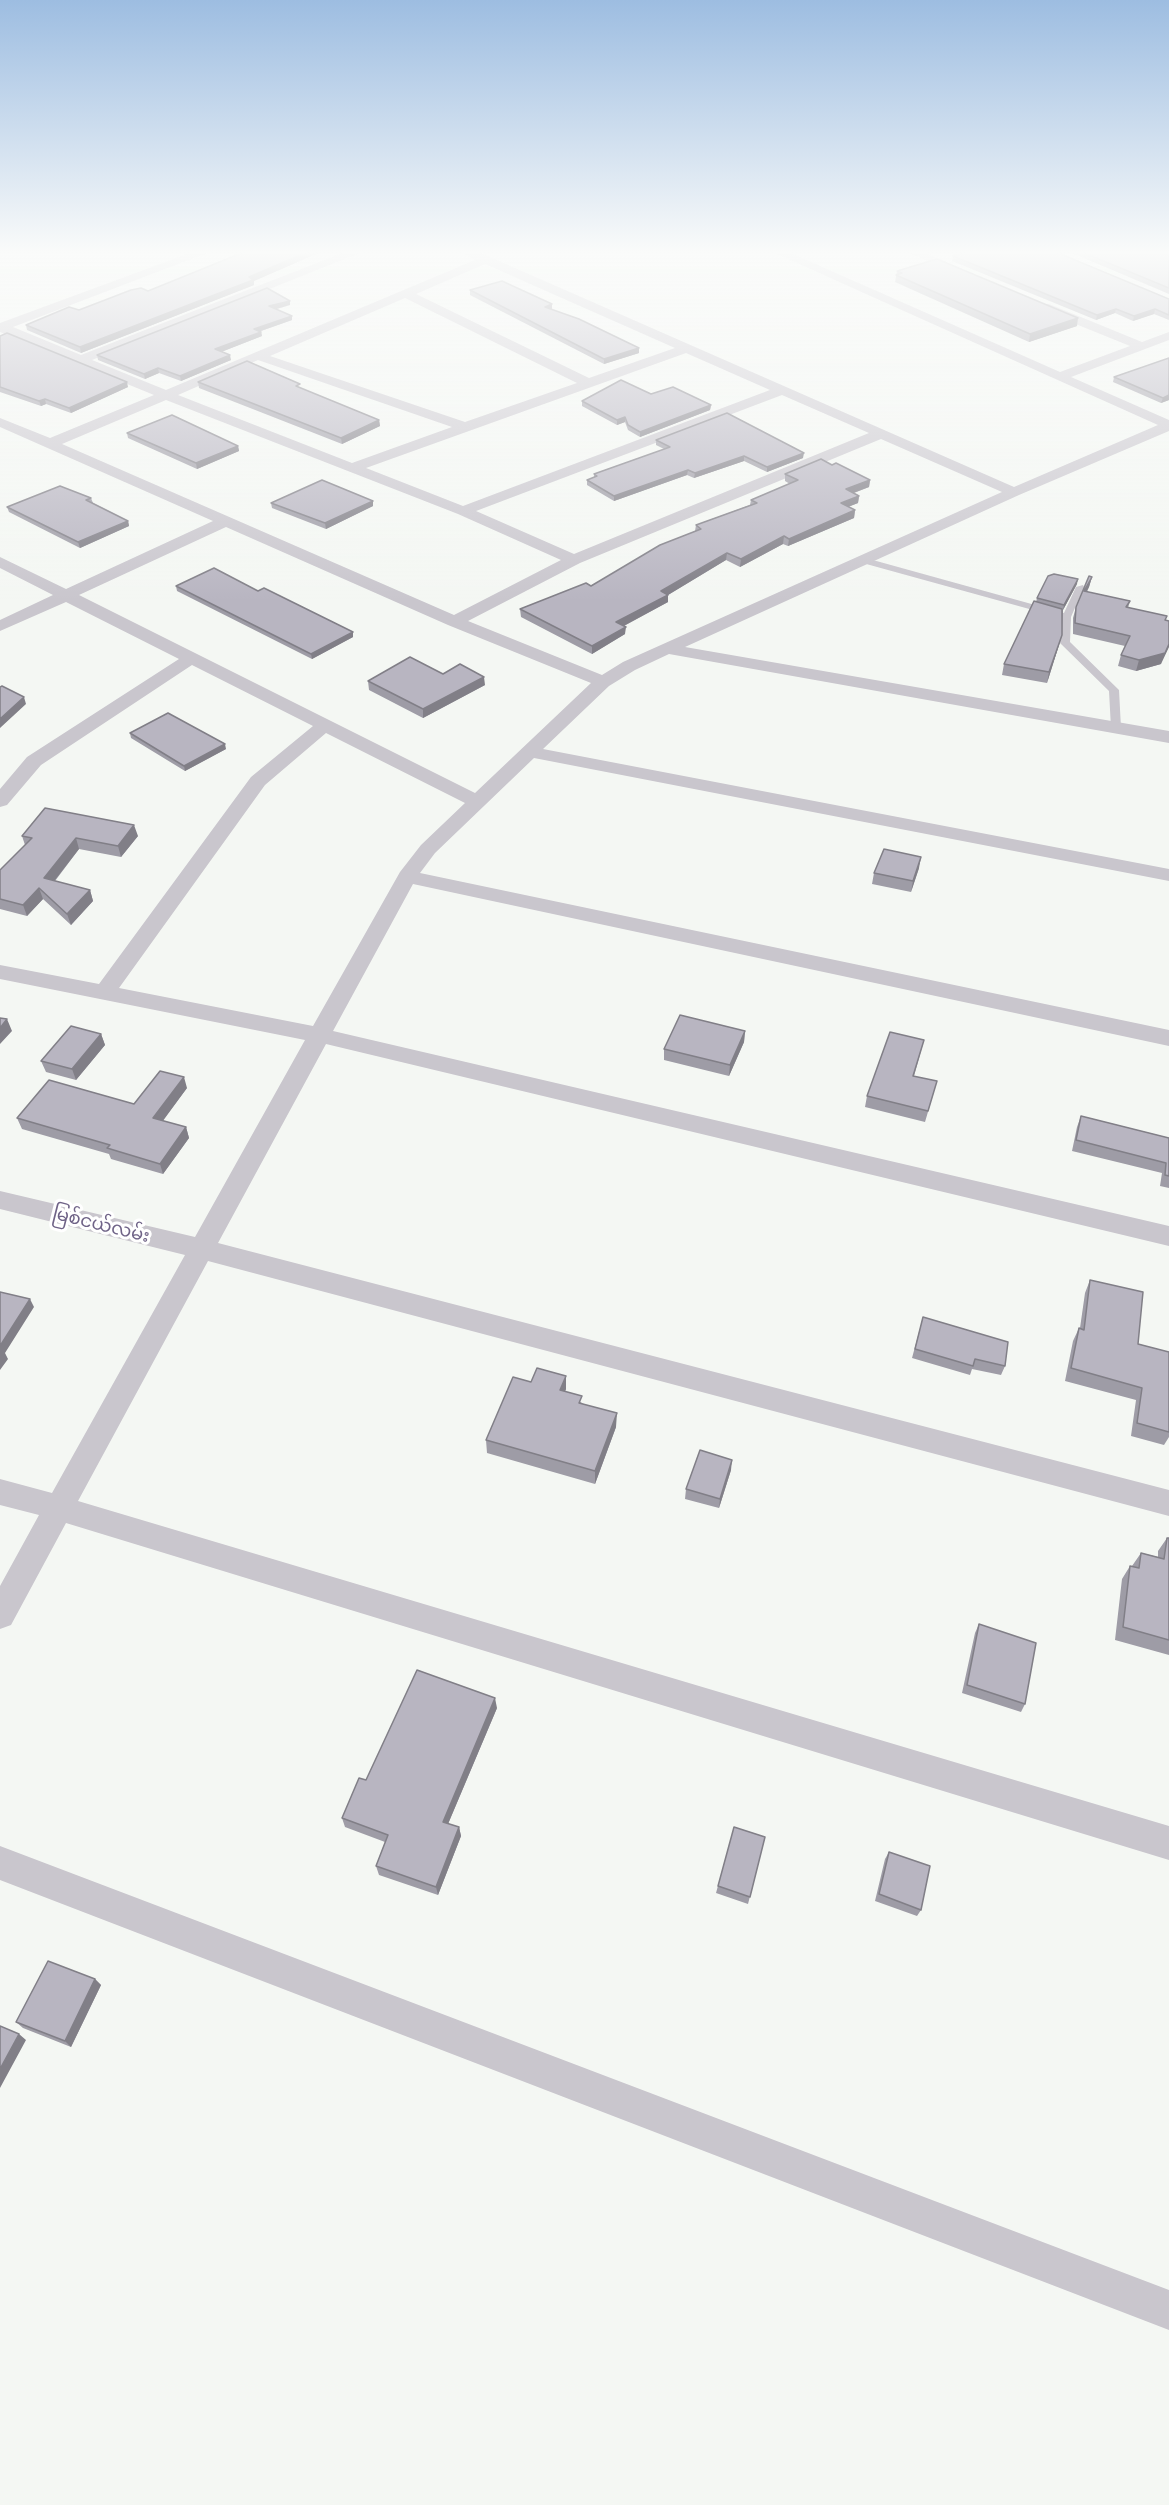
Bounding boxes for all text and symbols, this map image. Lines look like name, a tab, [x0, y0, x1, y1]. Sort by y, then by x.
street label: မြစ်ငယ်လမ်း	[50, 1203, 152, 1247]

